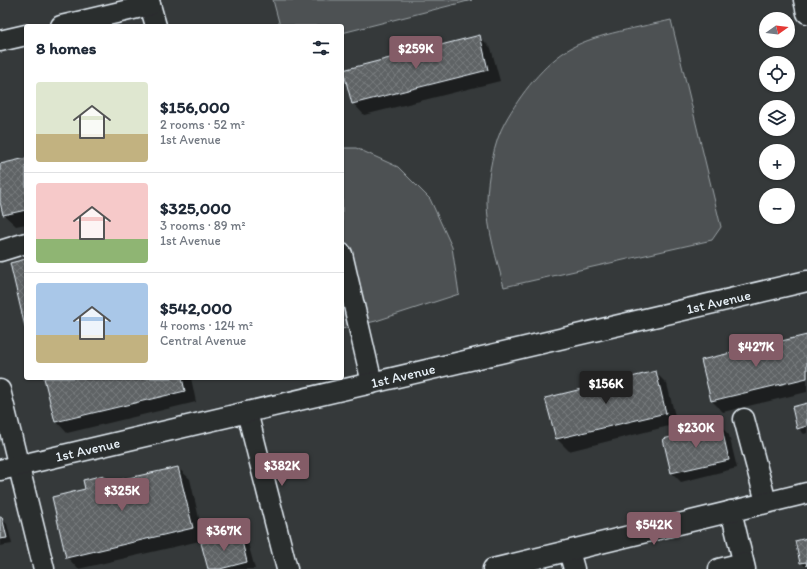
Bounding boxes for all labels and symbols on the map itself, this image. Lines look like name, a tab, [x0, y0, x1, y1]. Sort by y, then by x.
north arrow	[759, 12, 795, 48]
pin: $259K	[388, 36, 444, 70]
street label: 1st Avenue	[685, 286, 753, 317]
pin: $427K	[728, 334, 784, 368]
street label: 1st Avenue	[369, 360, 437, 391]
pin: $156K	[578, 371, 634, 405]
pin: $230K	[668, 415, 724, 449]
street label: 1st Avenue	[54, 434, 122, 465]
pin: $382K	[254, 453, 310, 487]
pin: $325K	[94, 478, 150, 512]
pin: $542K	[626, 512, 682, 546]
pin: $367K	[196, 518, 252, 552]

